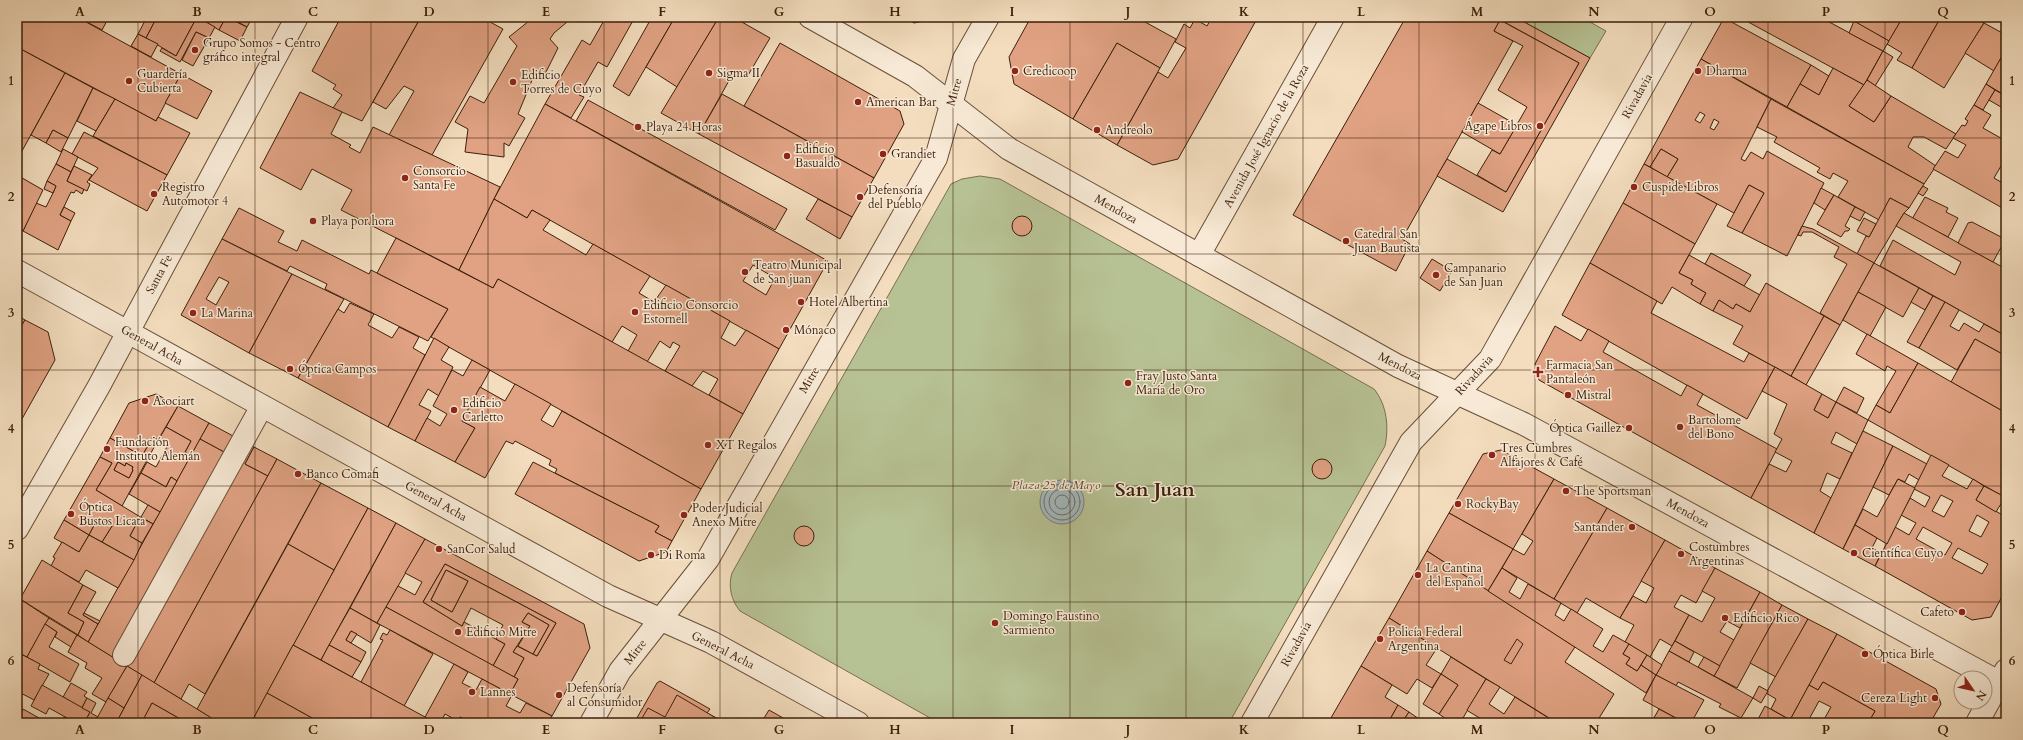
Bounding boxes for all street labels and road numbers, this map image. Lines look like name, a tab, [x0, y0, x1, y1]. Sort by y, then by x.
street label: Avenida José Ignacio de la Roza	[1220, 61, 1313, 211]
street label: Rivadavia	[1618, 70, 1656, 121]
street label: Mitre	[942, 76, 966, 108]
street label: Mendoza	[1092, 191, 1141, 228]
street label: Santa Fe	[142, 251, 176, 297]
street label: General Acha	[118, 321, 187, 369]
street label: Mendoza	[1375, 348, 1425, 384]
street label: Rivadavia	[1452, 351, 1497, 399]
street label: Mitre	[795, 364, 823, 396]
street label: General Acha	[402, 477, 471, 525]
street label: Mendoza	[1664, 495, 1713, 532]
street label: Rivadavia	[1277, 618, 1315, 669]
street label: General Acha	[689, 627, 758, 673]
street label: Mitre	[620, 636, 650, 668]

